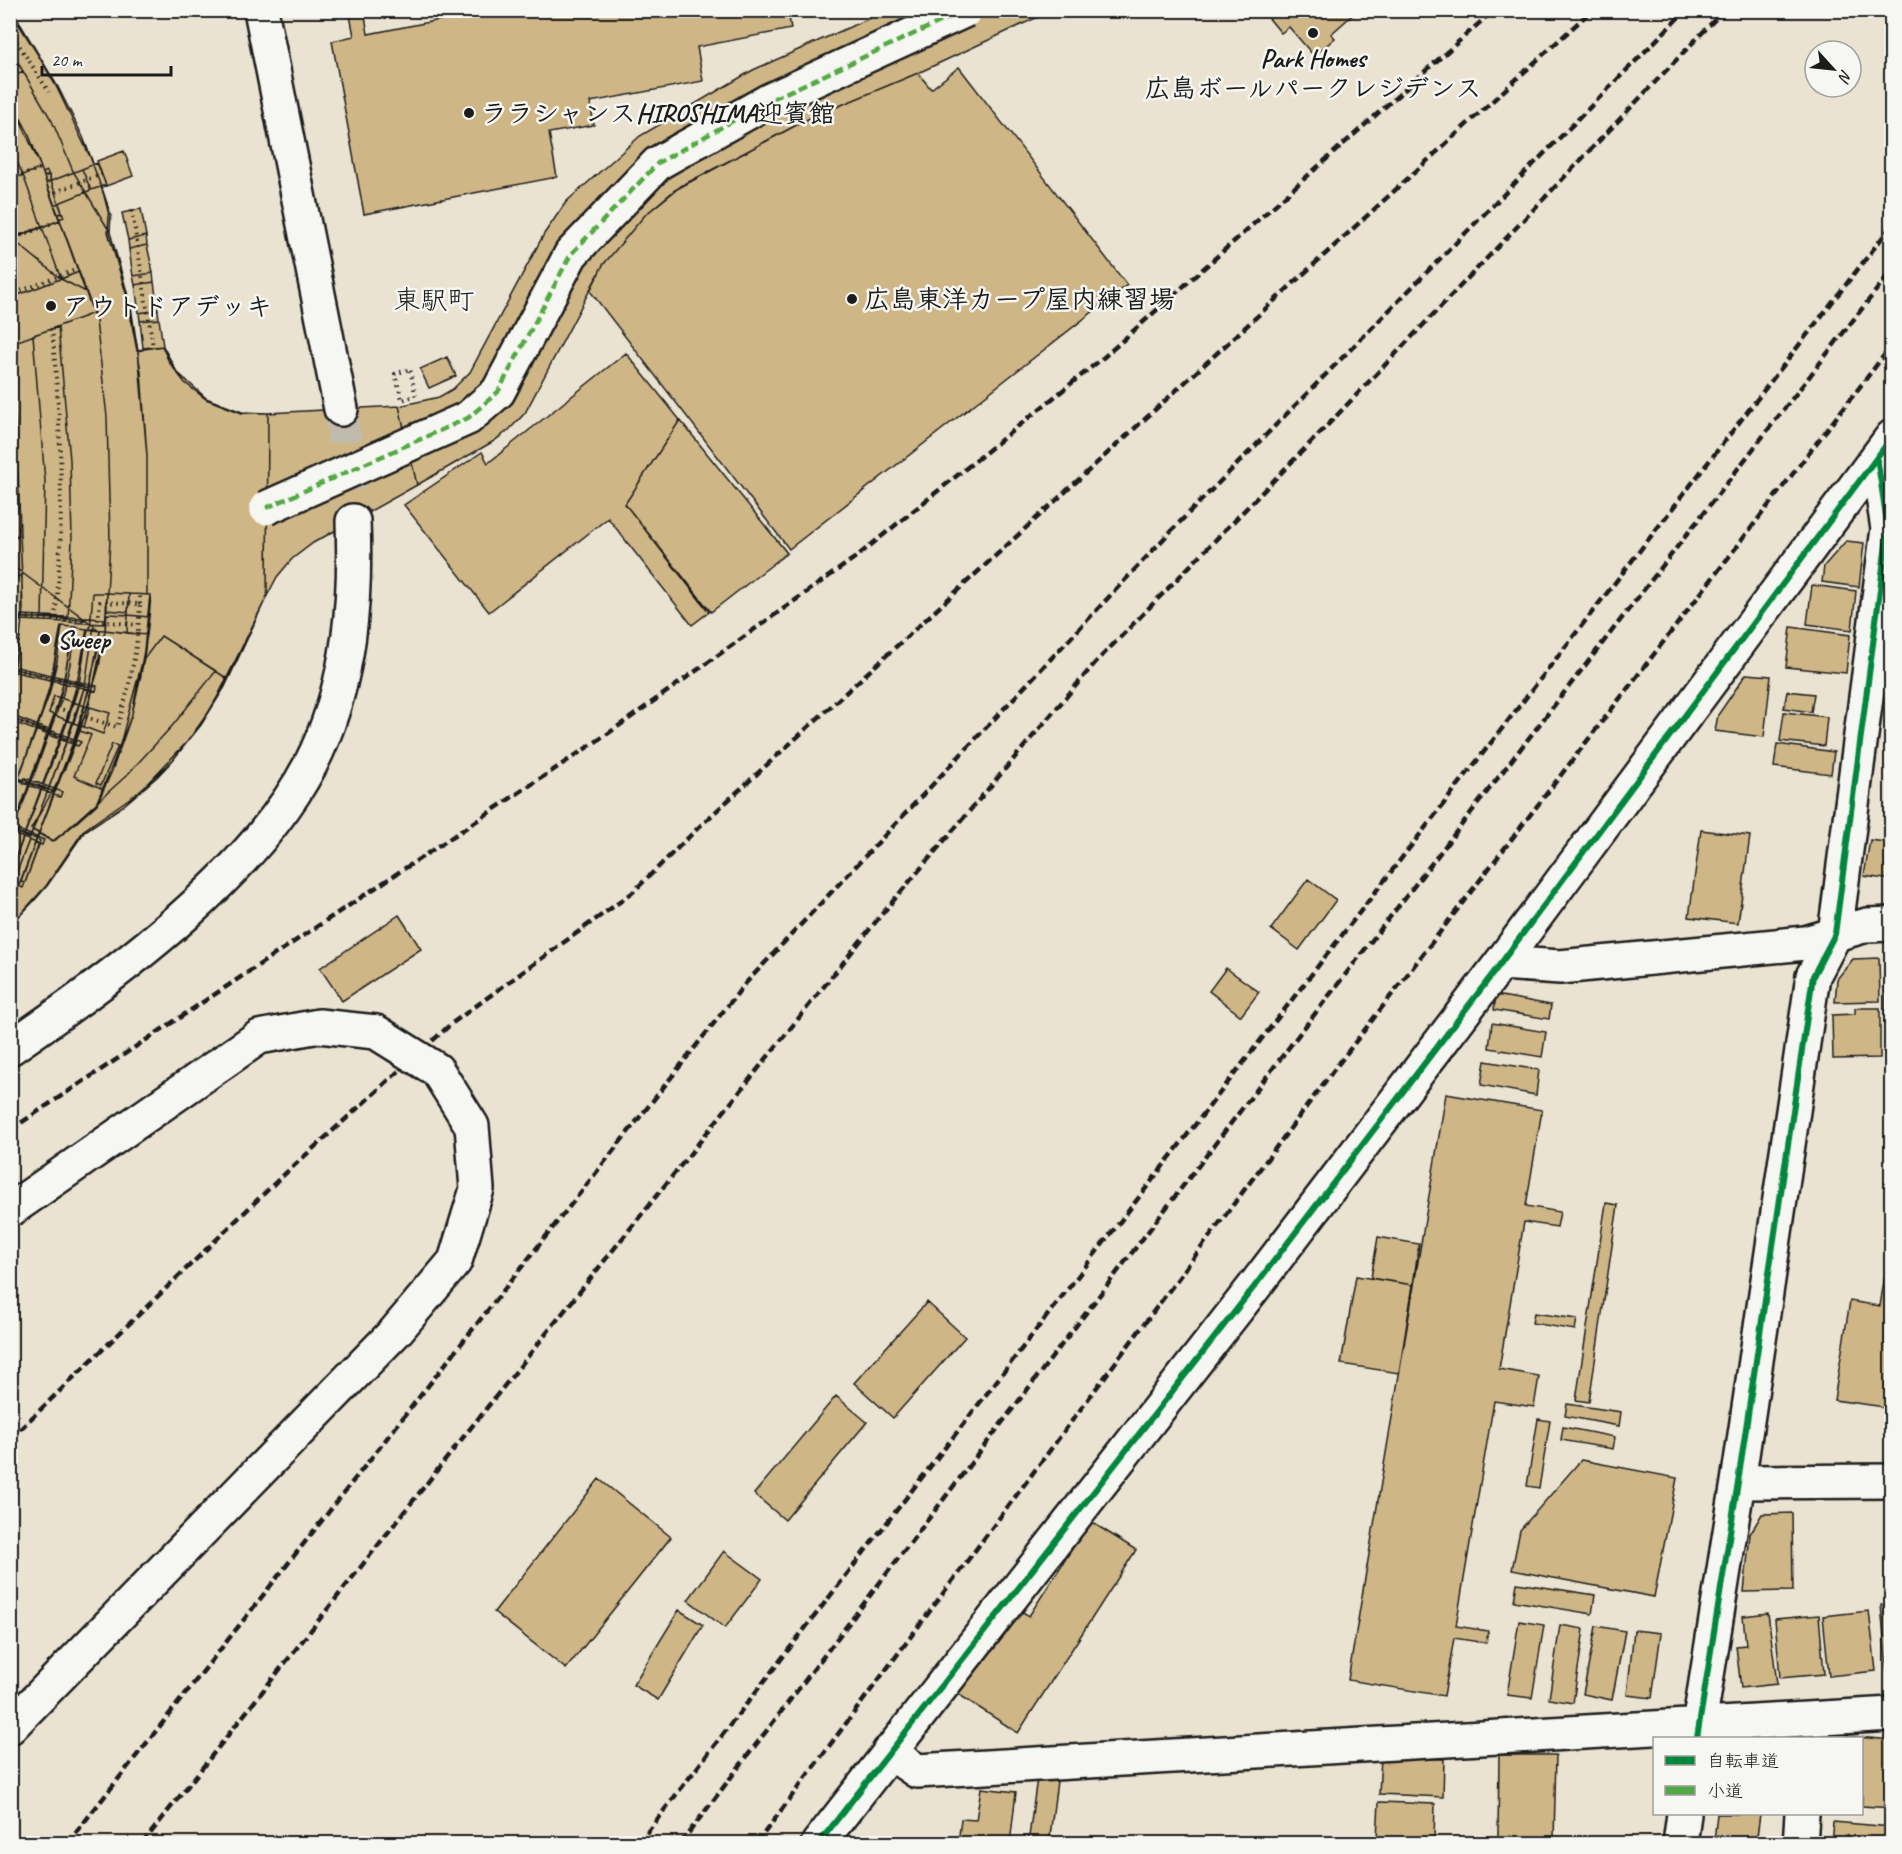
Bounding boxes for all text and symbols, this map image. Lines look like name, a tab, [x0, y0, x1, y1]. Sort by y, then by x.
marker: Park Homes 広島ボールパークレジデンス	[1306, 26, 1320, 40]
scale bar	[42, 39, 171, 77]
north arrow	[1803, 39, 1863, 99]
place label: Park Homes 広島ボールパークレジデンス	[1145, 42, 1481, 105]
text: 20 m	[51, 49, 84, 71]
text: N	[1833, 66, 1857, 87]
place label: ララシャンスHIROSHIMA迎賓館	[481, 97, 835, 130]
marker: ララシャンスHIROSHIMA迎賓館	[462, 106, 476, 120]
district label: 東駅町	[394, 283, 475, 317]
place label: 広島東洋カープ屋内練習場	[864, 283, 1175, 316]
place label: アウトドアデッキ	[63, 290, 272, 323]
marker: 広島東洋カープ屋内練習場	[845, 292, 859, 306]
marker: アウトドアデッキ	[44, 299, 58, 313]
place label: Sweep	[57, 623, 112, 656]
marker: Sweep	[38, 632, 52, 646]
legend	[1653, 1737, 1863, 1815]
text: 自転車道	[1707, 1750, 1779, 1772]
text: 小道	[1707, 1780, 1743, 1802]

